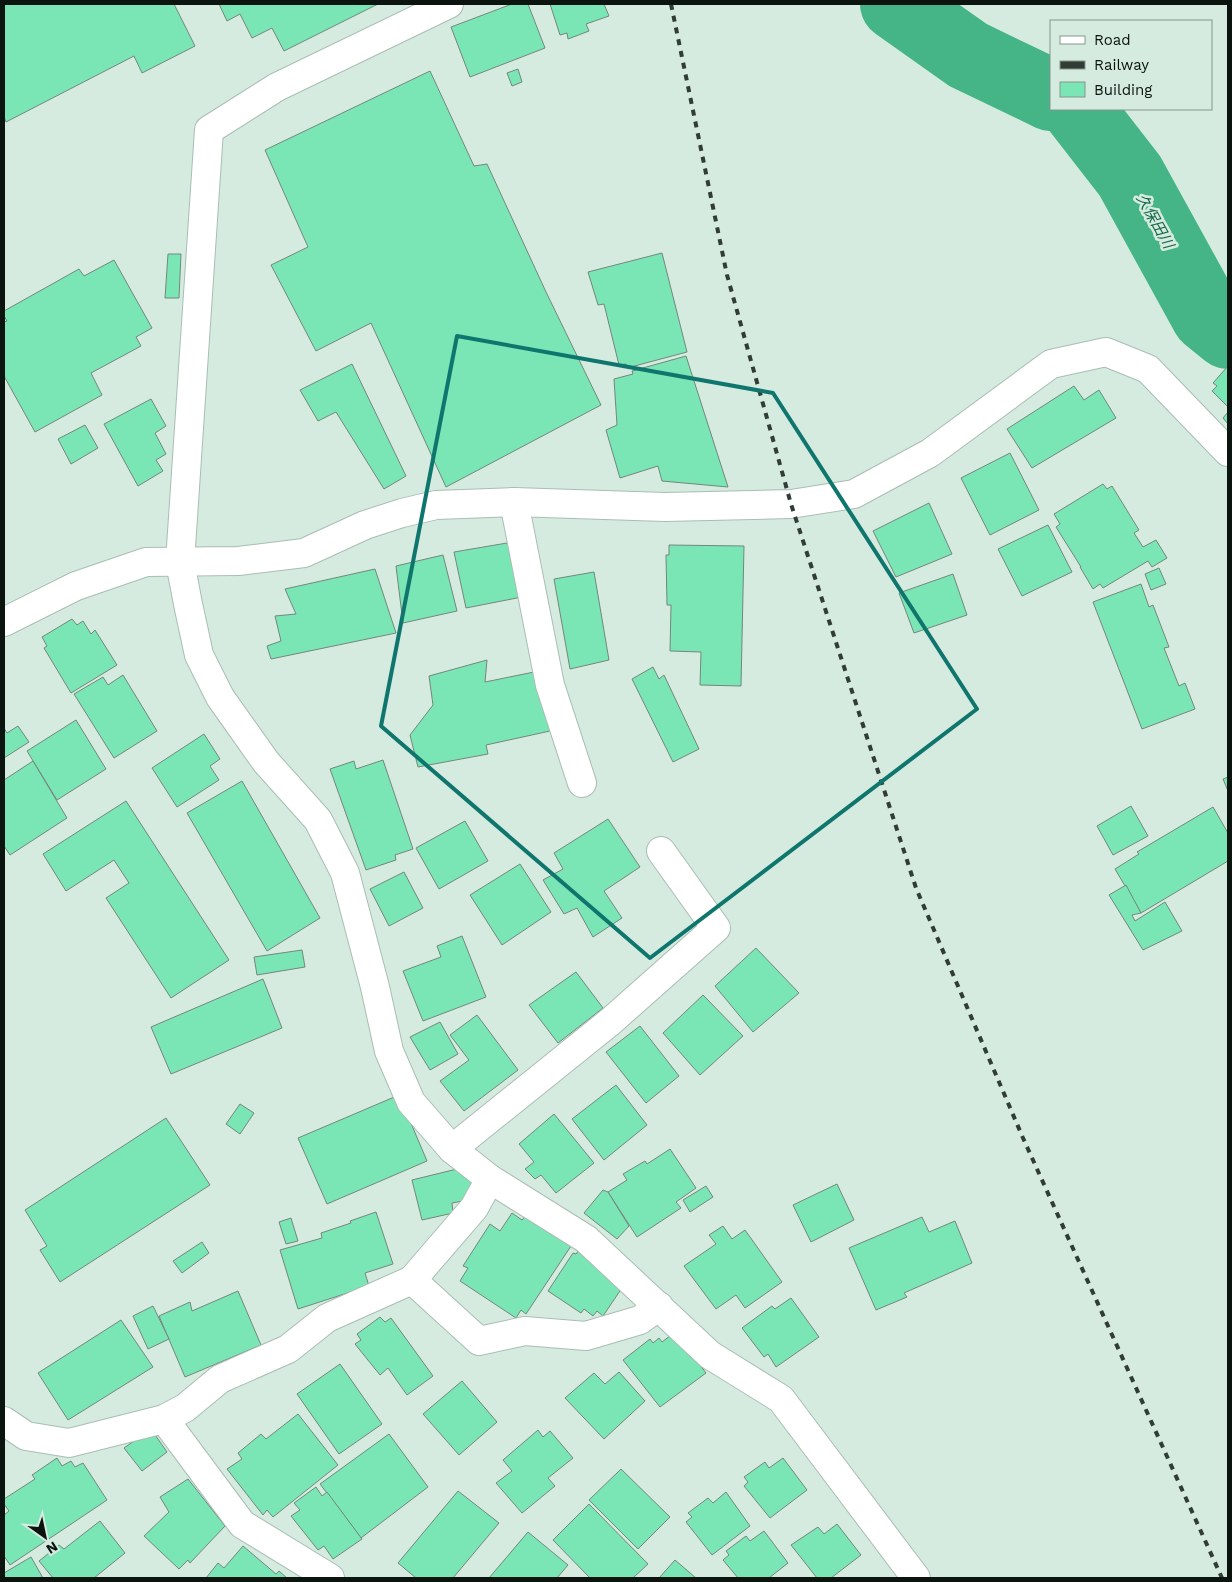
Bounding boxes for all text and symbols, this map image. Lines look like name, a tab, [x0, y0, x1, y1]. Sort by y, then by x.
legend	[1050, 20, 1212, 110]
text: Road	[1094, 31, 1131, 49]
text: Railway	[1094, 56, 1149, 74]
text: Building	[1094, 81, 1152, 99]
water label: 久保田川	[1133, 190, 1178, 253]
north arrow	[20, 1512, 70, 1562]
text: N	[43, 1538, 61, 1557]

